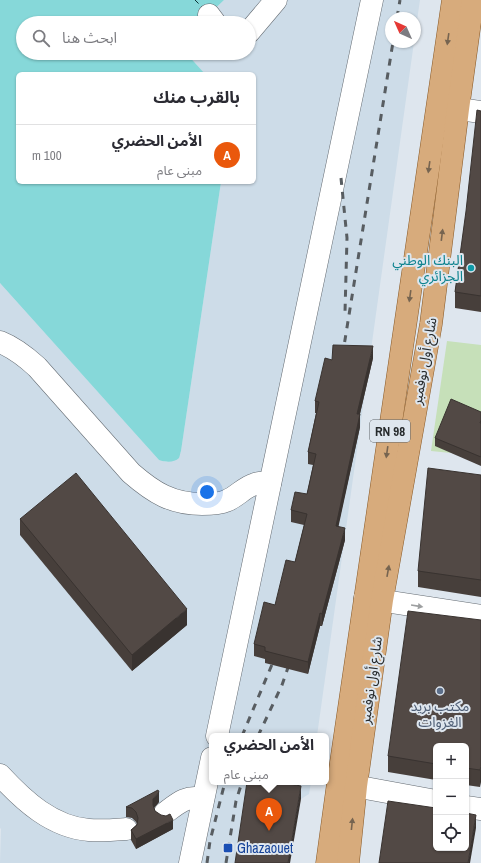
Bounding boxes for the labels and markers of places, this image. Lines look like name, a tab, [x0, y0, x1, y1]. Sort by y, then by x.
place label: البنك الوطني الجزائري	[392, 251, 463, 287]
marker: البنك الوطني الجزائري	[466, 263, 476, 273]
marker: مكتب بريد الغزوات	[435, 686, 445, 696]
place label: مكتب بريد الغزوات	[411, 697, 469, 731]
pin: A	[256, 798, 282, 831]
place label: Ghazaouet	[237, 839, 293, 857]
marker: Ghazaouet	[222, 842, 234, 854]

